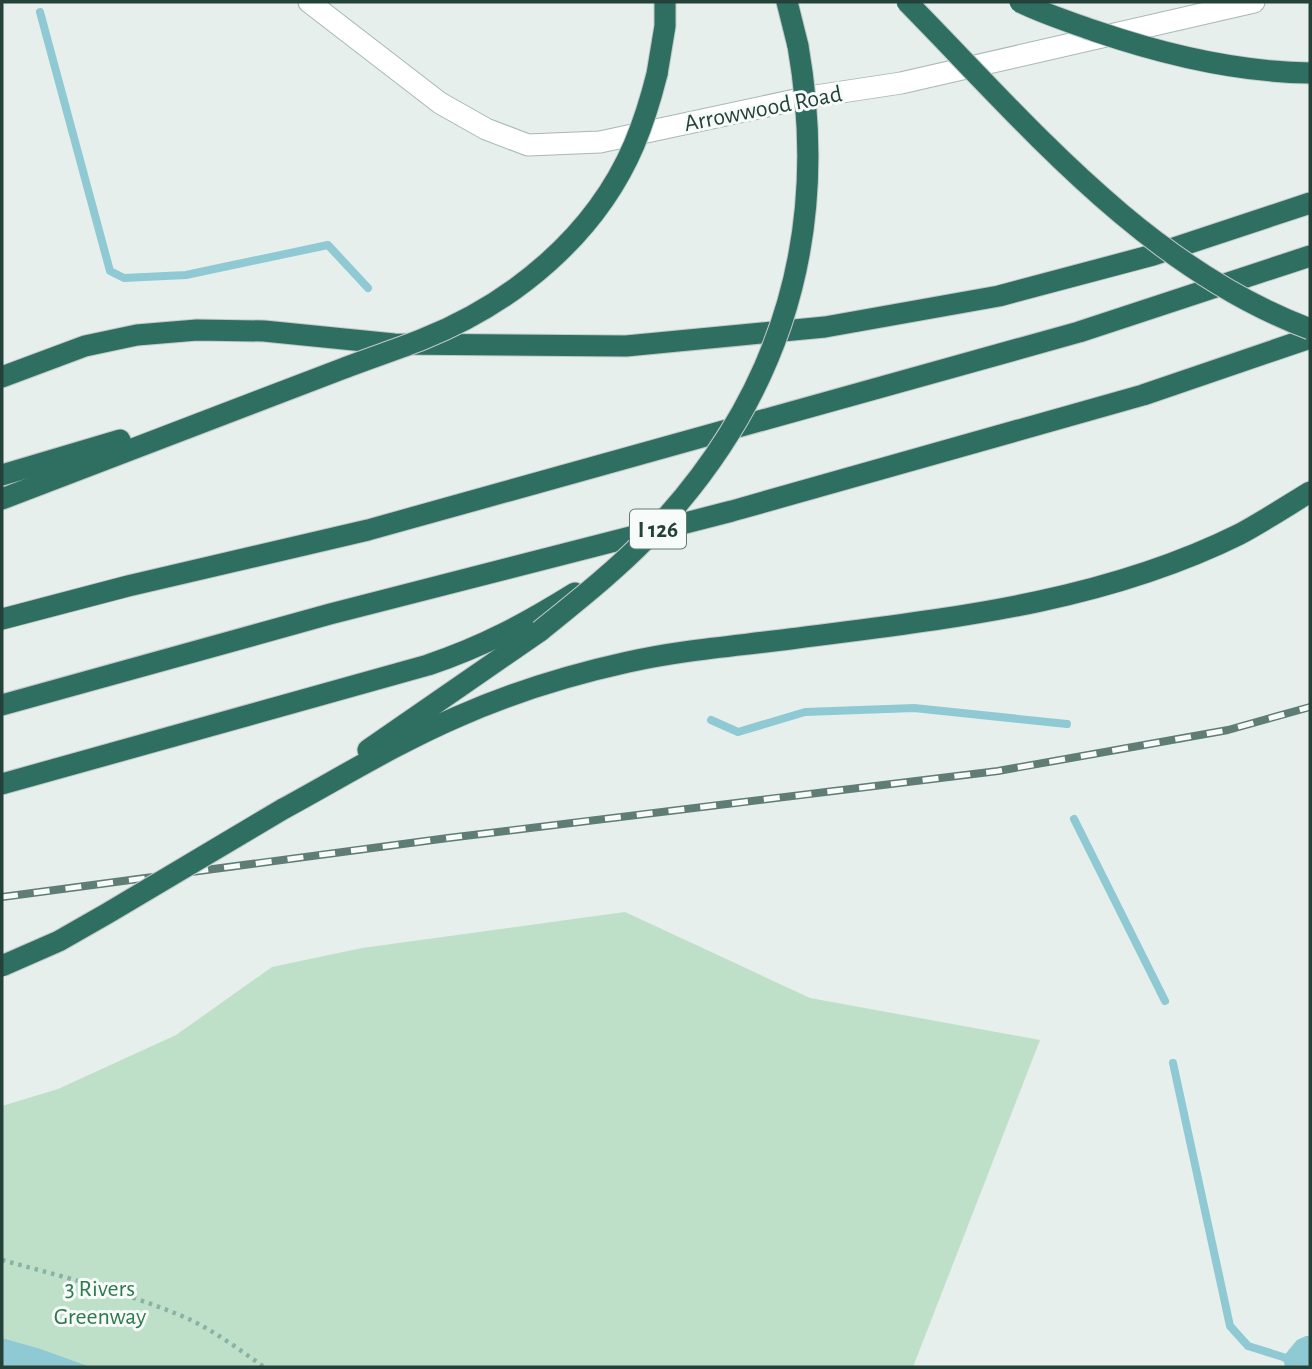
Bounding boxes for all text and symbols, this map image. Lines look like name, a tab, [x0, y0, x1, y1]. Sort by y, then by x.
street label: Arrowwood Road	[682, 82, 844, 136]
road number: I 126	[630, 509, 686, 548]
park label: 3 Rivers Greenway	[54, 1277, 146, 1329]

